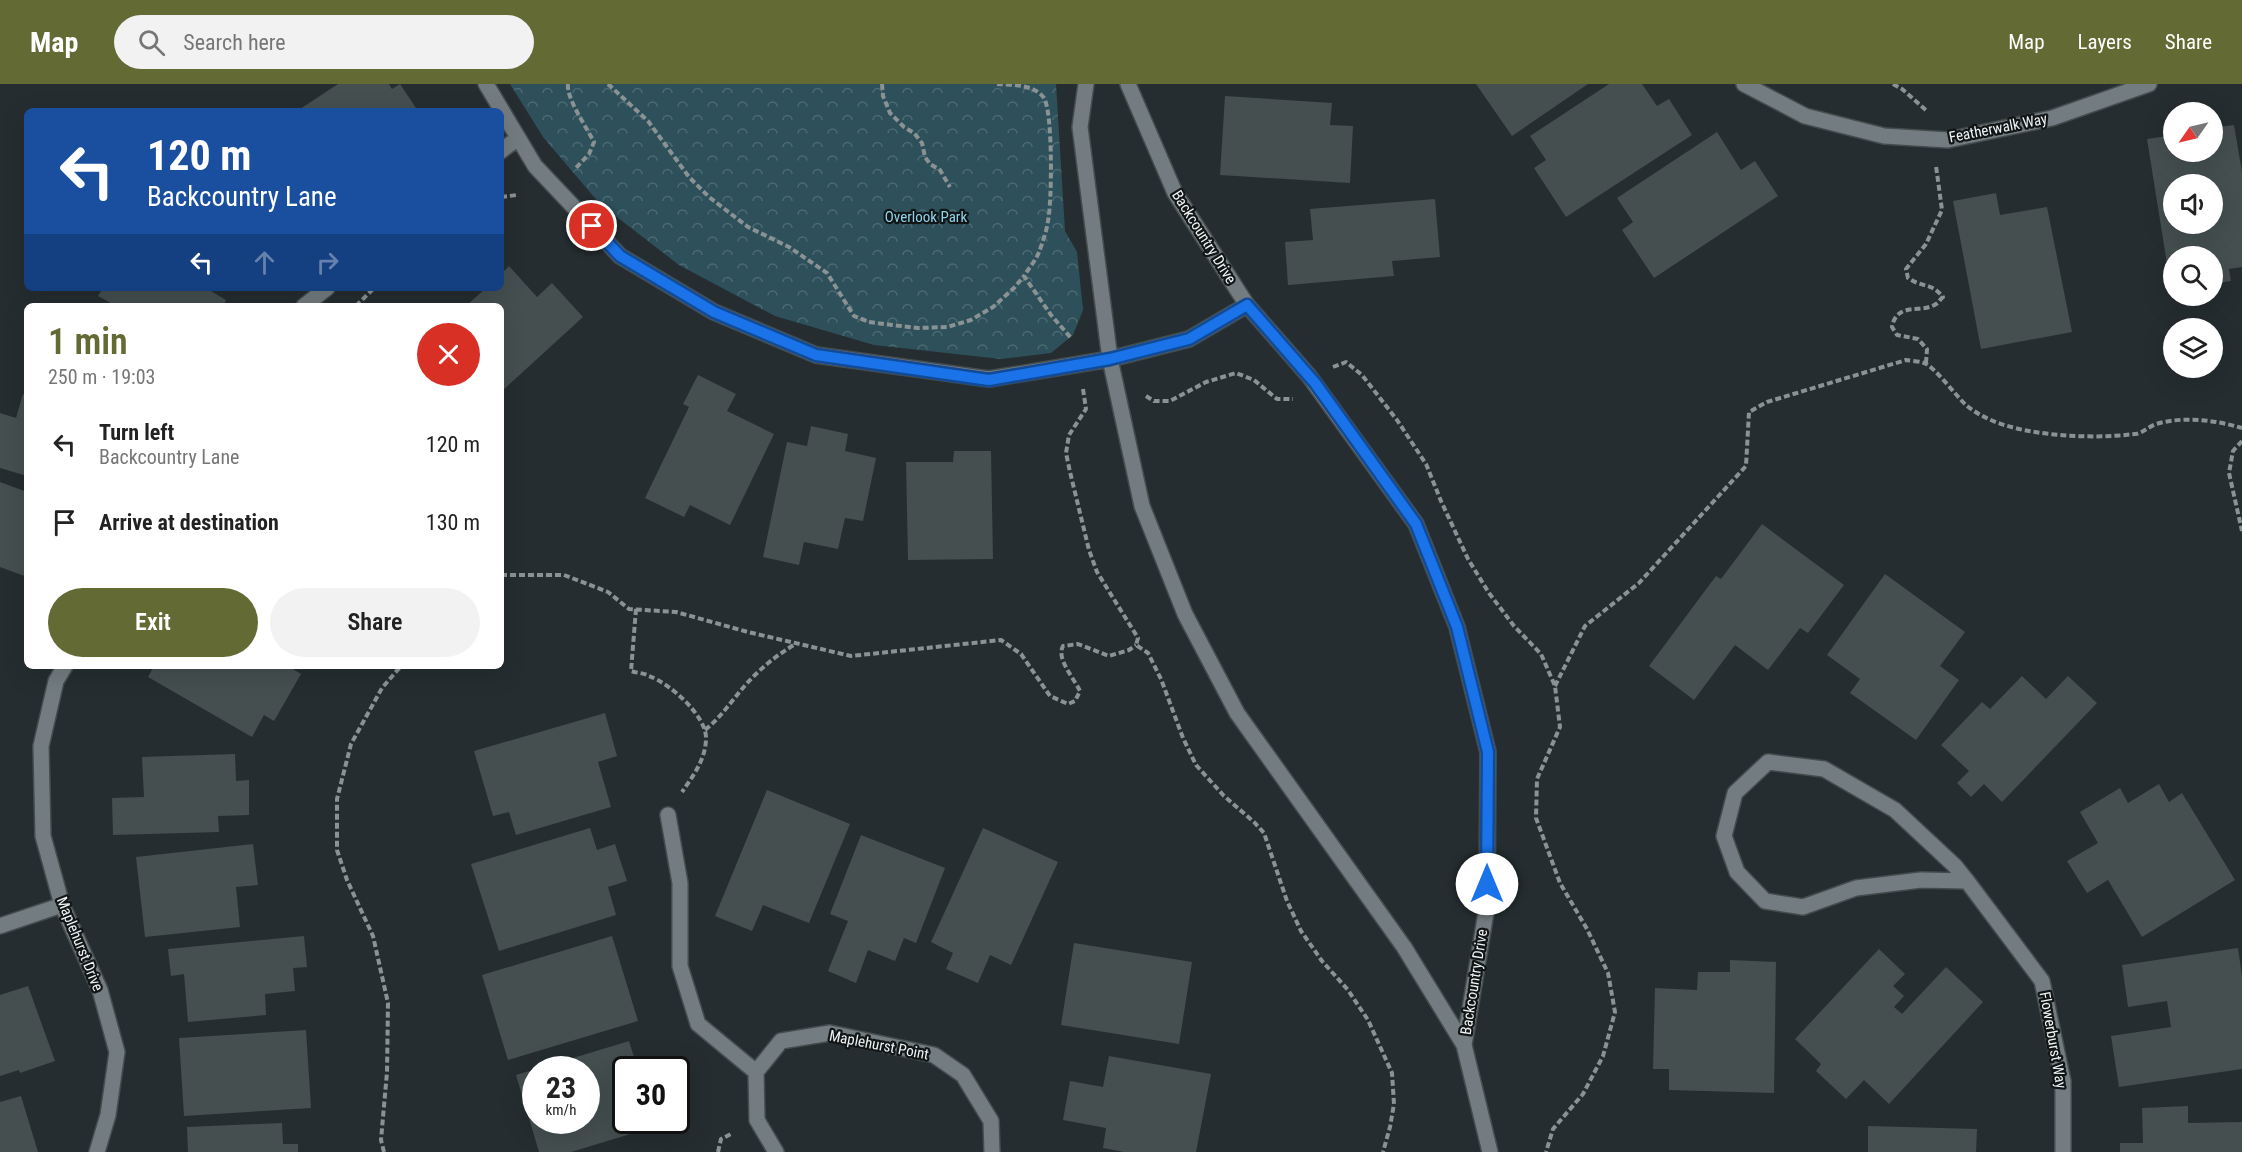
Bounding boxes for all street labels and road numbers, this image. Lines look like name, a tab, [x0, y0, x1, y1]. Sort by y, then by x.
street label: Featherwalk Way	[1947, 110, 2049, 146]
street label: Backcountry Drive	[1168, 187, 1240, 287]
street label: Maplehurst Drive	[53, 894, 107, 994]
street label: Backcountry Drive	[1457, 928, 1491, 1036]
street label: Flowerburst Way	[2036, 990, 2070, 1090]
street label: Maplehurst Point	[828, 1027, 930, 1063]

